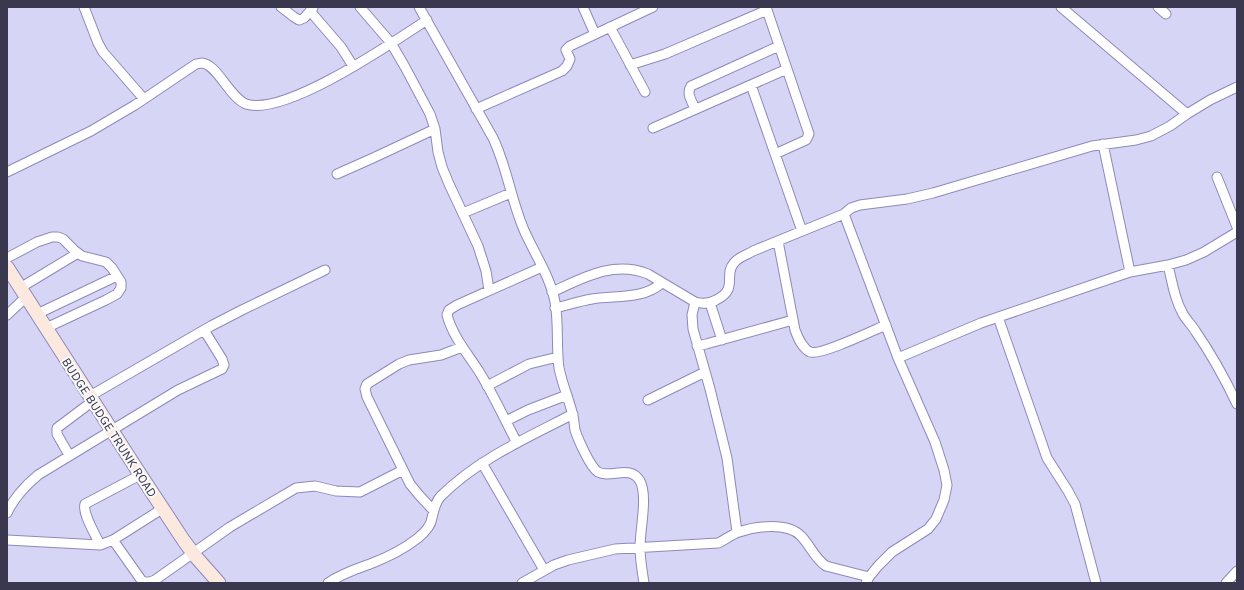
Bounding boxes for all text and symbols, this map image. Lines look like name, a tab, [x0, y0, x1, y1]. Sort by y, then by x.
street label: BUDGE BUDGE TRUNK ROAD	[59, 355, 160, 500]

